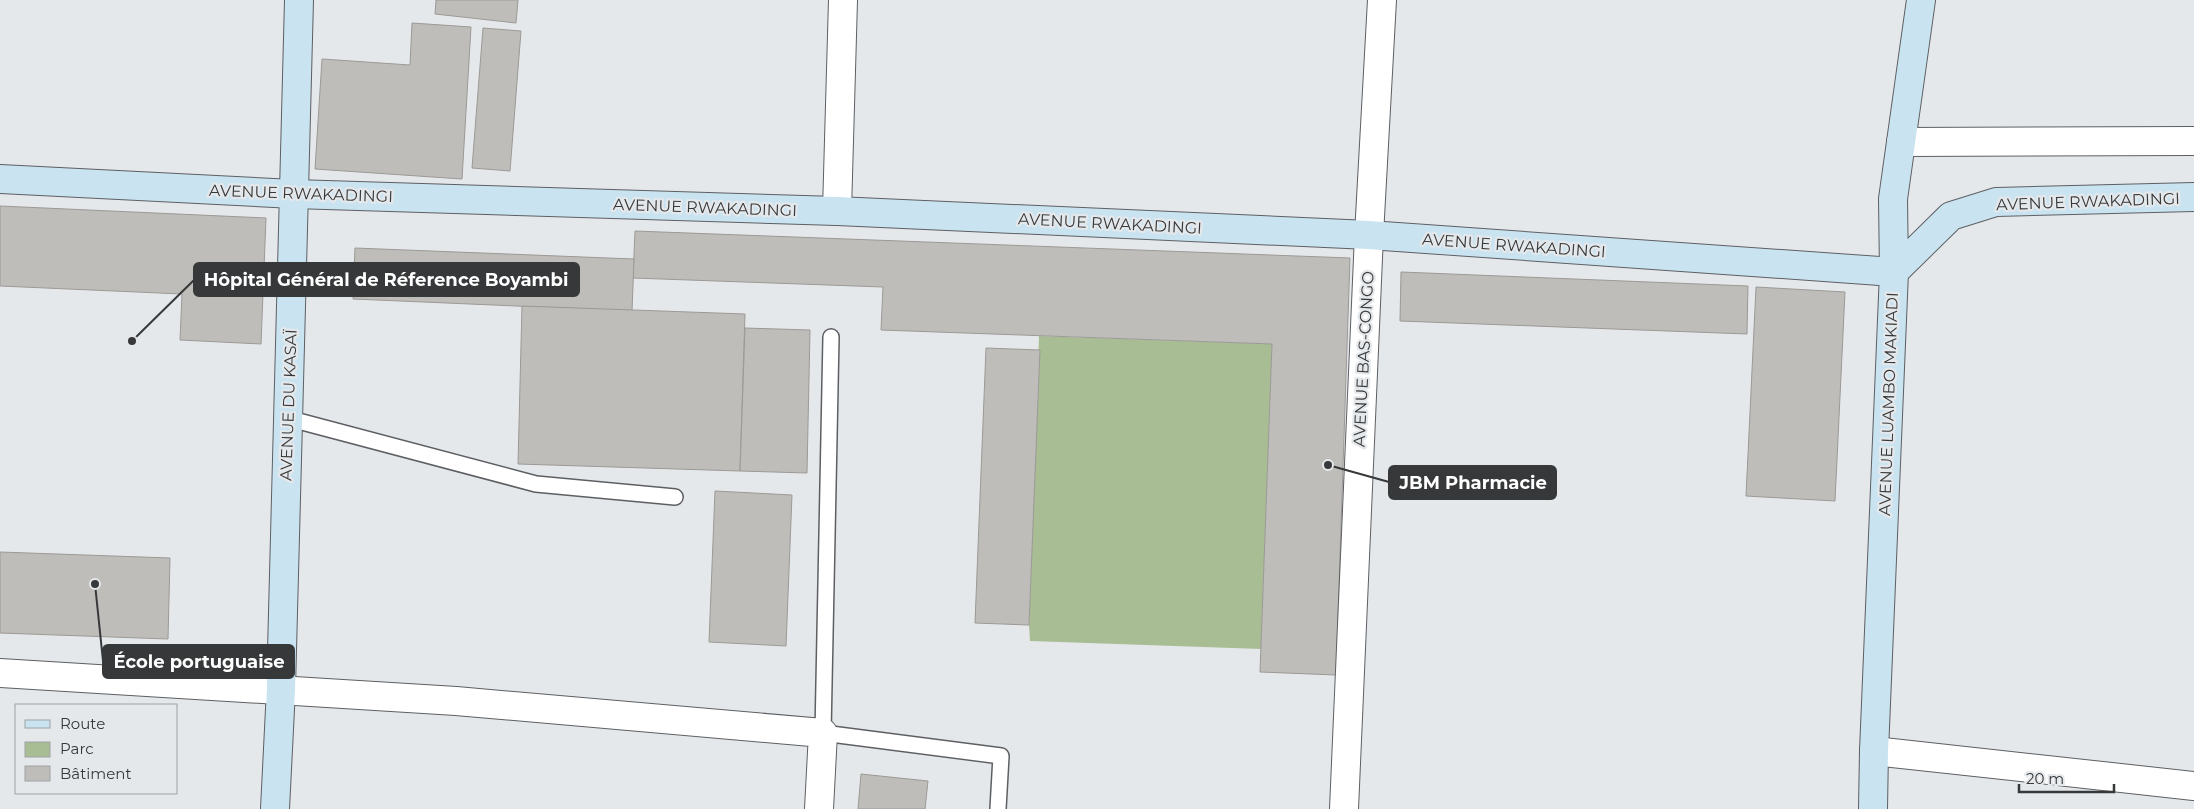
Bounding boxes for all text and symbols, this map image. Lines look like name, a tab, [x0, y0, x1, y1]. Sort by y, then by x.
street label: AVENUE RWAKADINGI	[209, 181, 393, 206]
street label: AVENUE RWAKADINGI	[1996, 189, 2180, 214]
street label: AVENUE RWAKADINGI	[613, 195, 797, 220]
street label: AVENUE RWAKADINGI	[1018, 209, 1202, 238]
street label: AVENUE RWAKADINGI	[1422, 230, 1606, 261]
callout: Hôpital Général de Réference Boyambi	[194, 263, 579, 296]
text: Hôpital Général de Réference Boyambi	[204, 269, 568, 291]
street label: AVENUE BAS-CONGO	[1349, 271, 1378, 447]
street label: AVENUE LUAMBO MAKIADI	[1875, 292, 1902, 516]
street label: AVENUE DU KASAÏ	[275, 329, 301, 481]
callout: JBM Pharmacie	[1389, 466, 1556, 499]
text: JBM Pharmacie	[1398, 472, 1547, 494]
callout: École portuguaise	[103, 645, 294, 678]
text: École portuguaise	[113, 651, 285, 673]
legend	[15, 704, 178, 794]
text: Route	[60, 714, 105, 733]
text: Parc	[60, 739, 94, 758]
scale bar	[2019, 762, 2114, 794]
text: Bâtiment	[60, 764, 132, 783]
text: 20 m	[2026, 769, 2064, 788]

